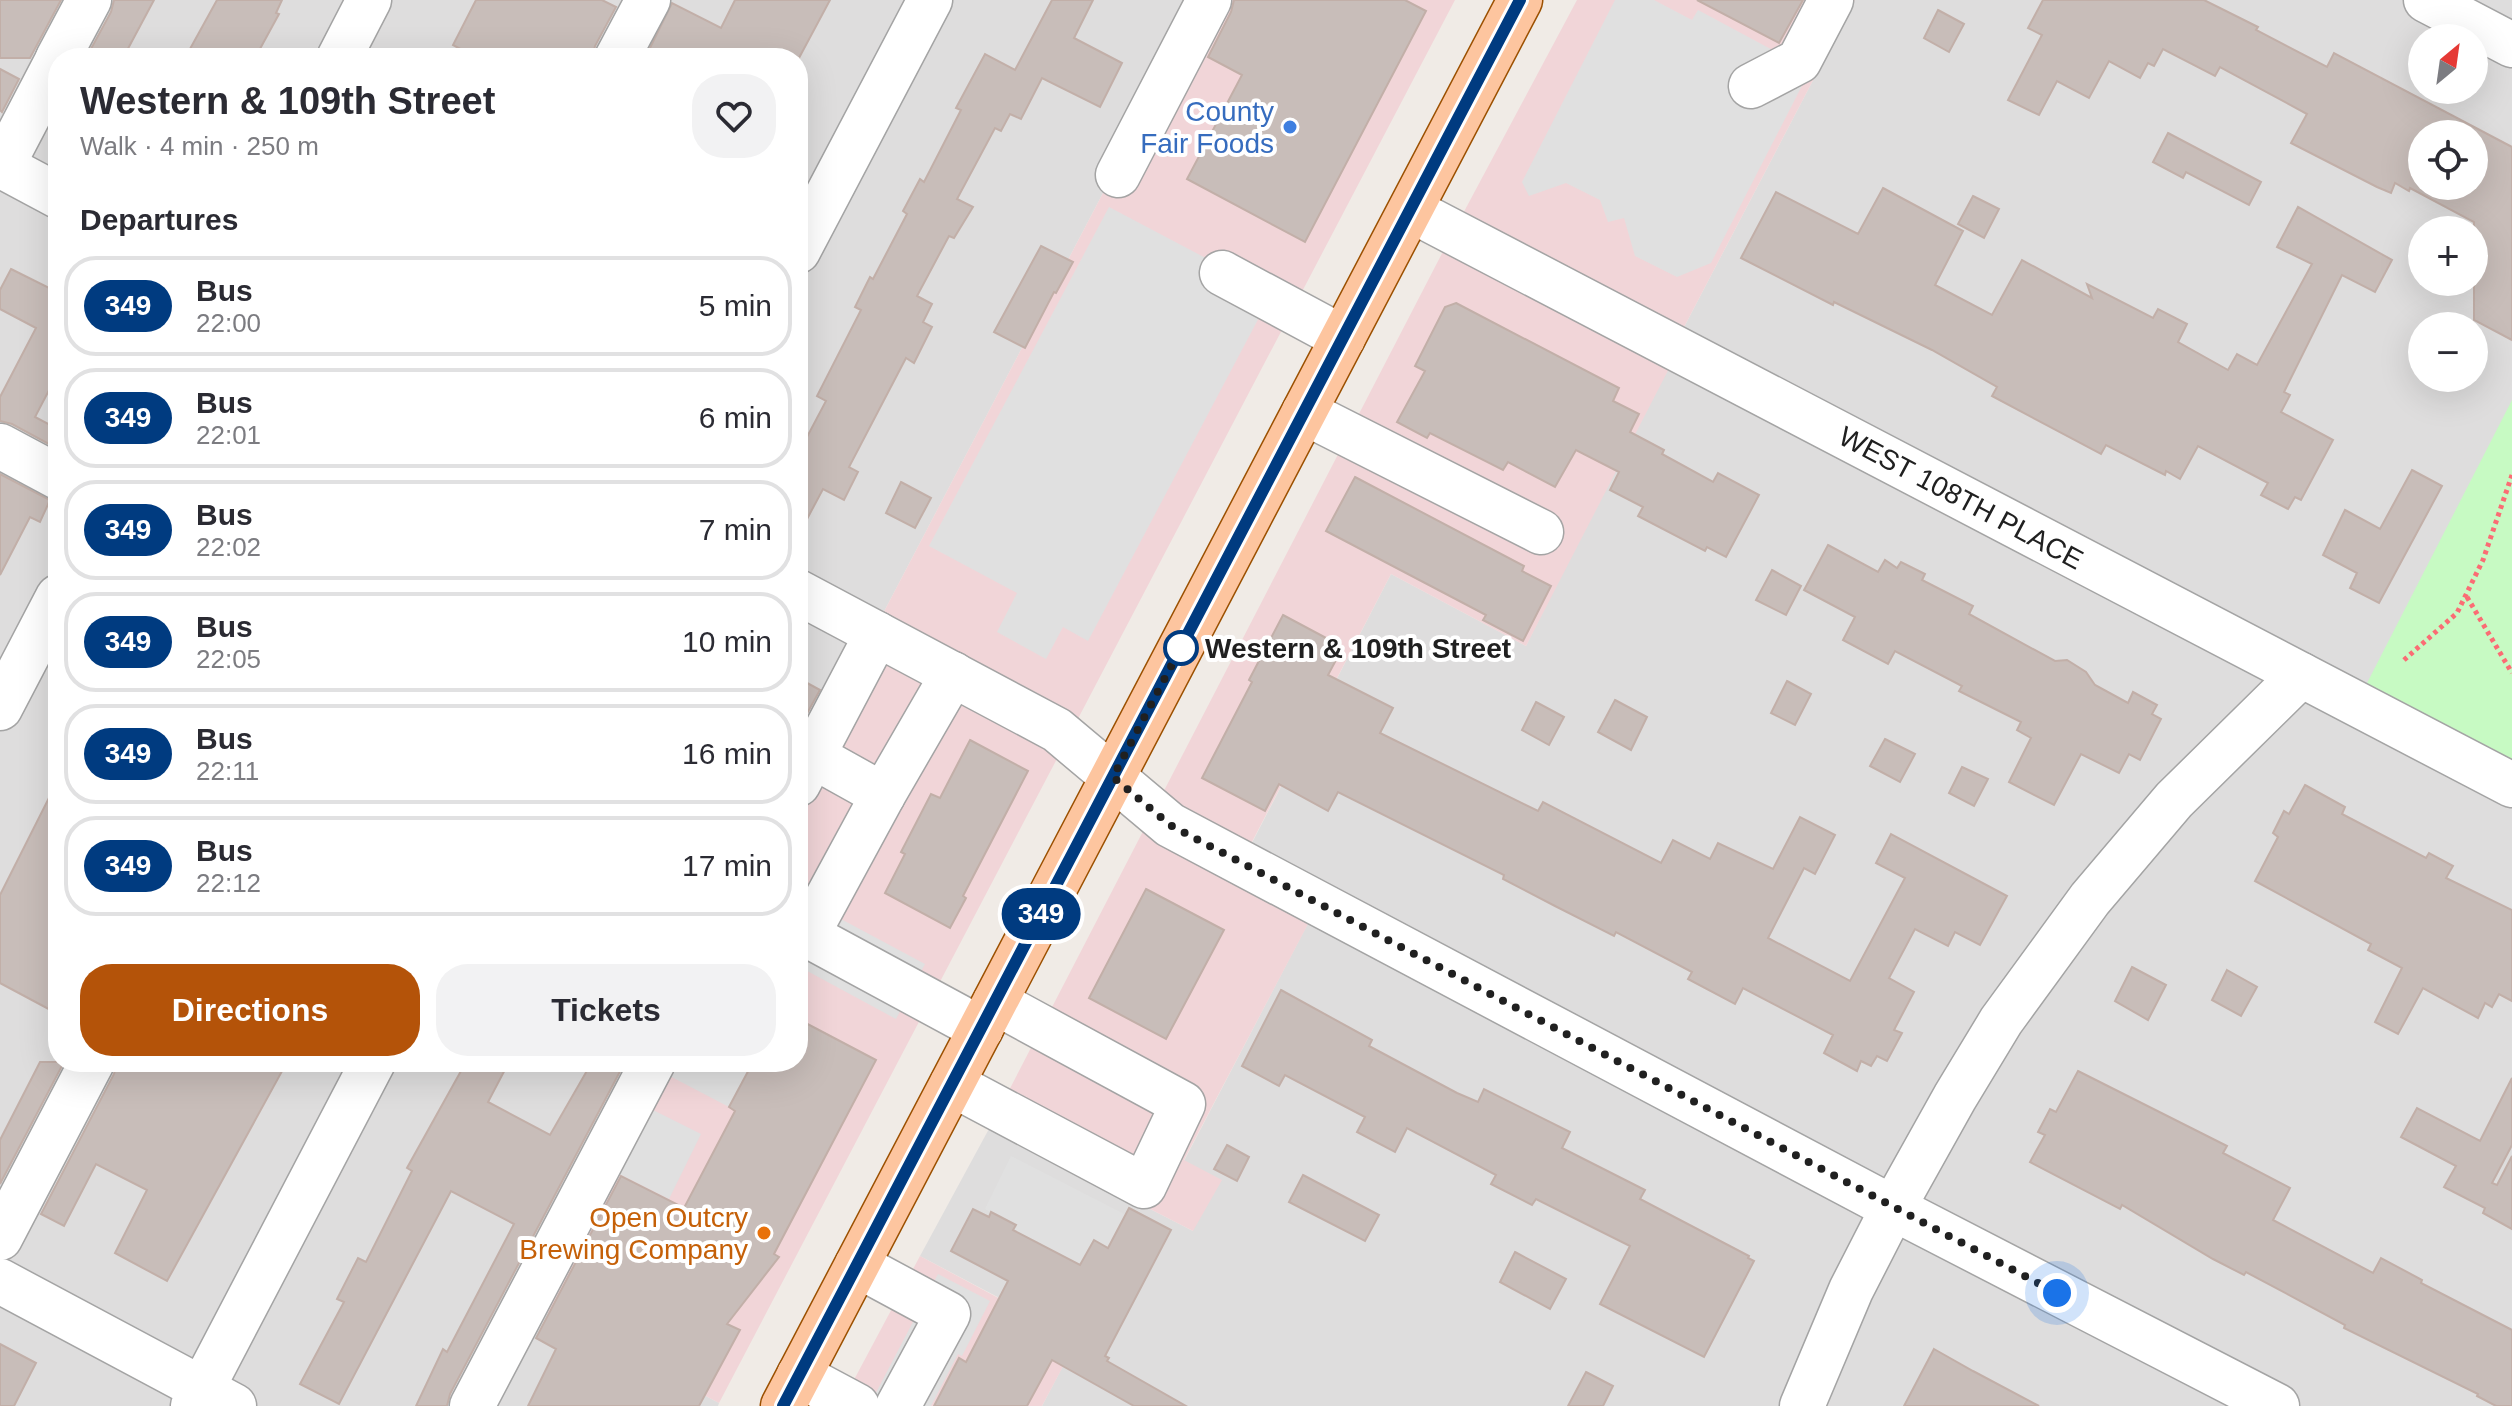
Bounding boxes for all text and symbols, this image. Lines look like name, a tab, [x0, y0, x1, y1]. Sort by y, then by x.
north arrow	[2408, 24, 2488, 104]
map controls	[2408, 24, 2488, 392]
button: heart	[692, 74, 776, 158]
text: Western & 109th Street	[80, 80, 495, 122]
place label: County Fair Foods	[1140, 96, 1274, 159]
marker: County Fair Foods	[1281, 118, 1299, 136]
button: locate	[2408, 120, 2488, 200]
text: Walk · 4 min · 250 m	[80, 131, 319, 161]
text: Departures	[80, 203, 238, 236]
button: +	[2408, 216, 2488, 296]
text: Bus	[196, 274, 253, 307]
text: 5 min	[699, 289, 772, 322]
text: 349	[105, 290, 151, 321]
text: 22:00	[196, 308, 261, 338]
button: −	[2408, 312, 2488, 392]
text: Bus	[196, 386, 253, 419]
text: 6 min	[699, 401, 772, 434]
text: 349	[105, 402, 151, 433]
text: 22:01	[196, 420, 261, 450]
street label: WEST 108TH PLACE	[1834, 421, 2088, 575]
text: Bus	[196, 498, 253, 531]
text: 7 min	[699, 513, 772, 546]
text: 349	[105, 514, 151, 545]
text: 22:02	[196, 532, 261, 562]
text: Bus	[196, 610, 253, 643]
text: 10 min	[682, 625, 772, 658]
text: 349	[105, 626, 151, 657]
marker: Western & 109th Street	[1164, 631, 1198, 665]
place label: Western & 109th Street	[1205, 633, 1511, 664]
text: 22:05	[196, 644, 261, 674]
text: Bus	[196, 722, 253, 755]
text: 16 min	[682, 737, 772, 770]
text: 349	[105, 738, 151, 769]
text: 22:11	[196, 756, 259, 786]
text: Bus	[196, 834, 253, 867]
text: 17 min	[682, 849, 772, 882]
text: 349	[105, 850, 151, 881]
text: 22:12	[196, 868, 261, 898]
line badge: 349	[995, 888, 1087, 940]
text: 349	[1018, 898, 1064, 929]
button: Directions	[80, 964, 420, 1056]
button: Tickets	[436, 964, 776, 1056]
place label: Open Outcry Brewing Company	[519, 1202, 748, 1265]
marker: Open Outcry Brewing Company	[755, 1224, 773, 1242]
your location	[2037, 1273, 2077, 1313]

